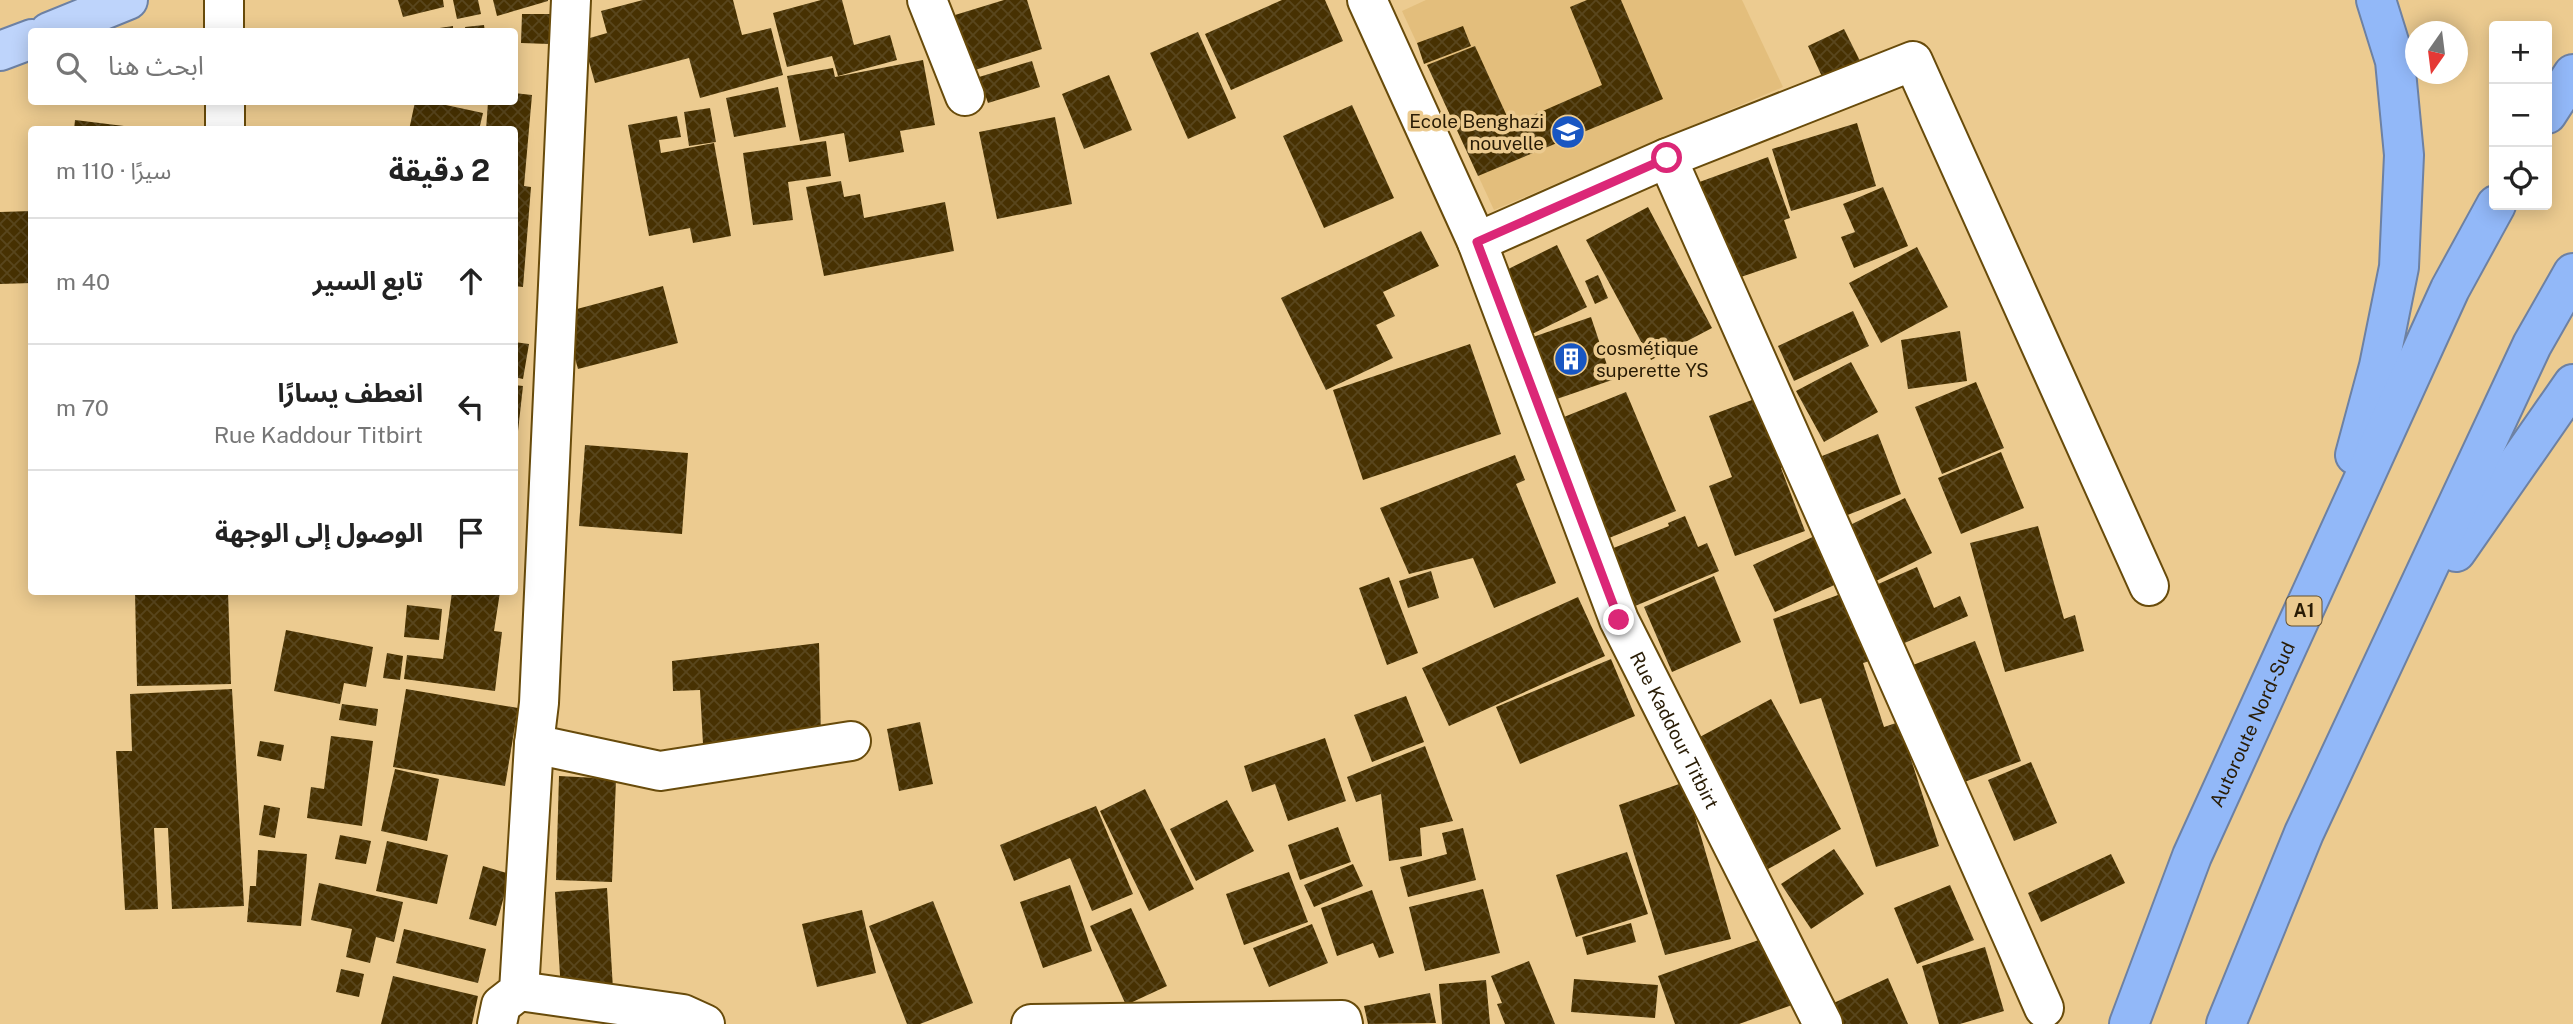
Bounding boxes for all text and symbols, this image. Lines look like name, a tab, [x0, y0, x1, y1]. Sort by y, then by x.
north arrow	[2405, 21, 2468, 84]
map controls	[2489, 21, 2552, 210]
button: +	[2489, 21, 2552, 84]
search box	[28, 28, 518, 105]
icon: search	[52, 48, 90, 86]
text: ابحث هنا	[108, 50, 204, 81]
button: −	[2489, 84, 2552, 147]
place label: Ecole Benghazi nouvelle	[1409, 110, 1544, 154]
school or university icon: Ecole Benghazi nouvelle	[1549, 113, 1587, 151]
route start	[1651, 142, 1682, 173]
button: locate	[2489, 147, 2552, 210]
text: 2 دقيقة	[389, 152, 490, 188]
text: سيرًا · 110 m	[56, 157, 171, 184]
icon: ahead	[452, 262, 490, 300]
text: تابع السير	[313, 265, 423, 296]
text: 40 m	[56, 268, 110, 295]
place label: cosmétique superette YS	[1596, 337, 1709, 381]
building icon: cosmétique superette YS	[1552, 340, 1590, 378]
text: انعطف يسارًا	[277, 377, 423, 408]
icon: left	[452, 388, 490, 426]
text: 70 m	[56, 394, 109, 421]
text: Rue Kaddour Titbirt	[214, 421, 423, 448]
icon: arrive	[452, 514, 490, 552]
text: الوصول إلى الوجهة	[215, 517, 423, 548]
road number: A1	[2286, 596, 2322, 626]
route end	[1603, 604, 1634, 635]
street label: Autoroute Nord-Sud	[2205, 638, 2299, 810]
street label: Rue Kaddour Titbirt	[1626, 648, 1723, 812]

